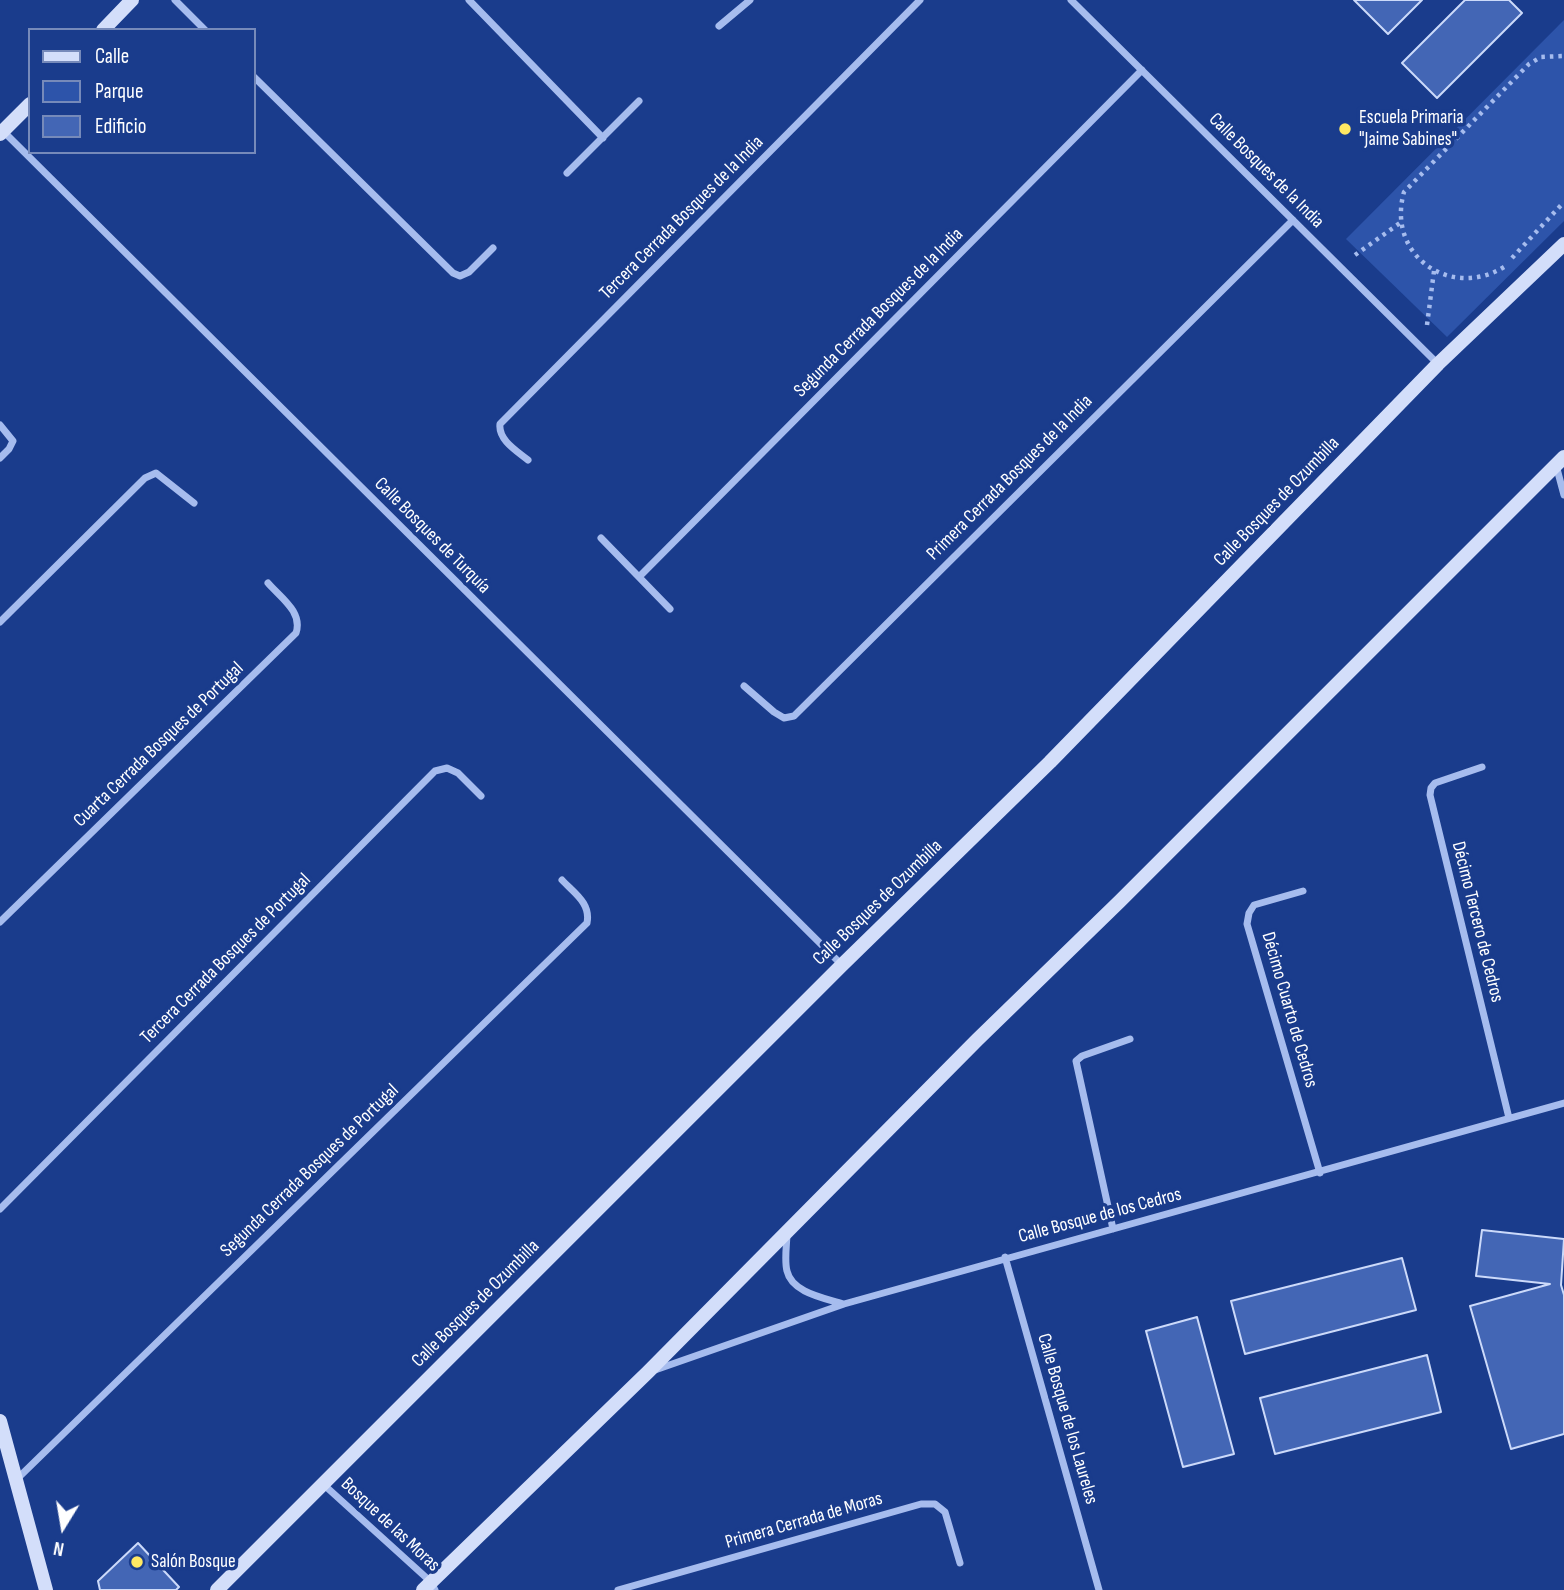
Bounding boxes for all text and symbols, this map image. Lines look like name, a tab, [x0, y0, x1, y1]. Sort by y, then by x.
legend	[28, 28, 256, 154]
text: Calle	[95, 44, 129, 69]
text: Parque	[95, 79, 143, 104]
place label: Escuela Primaria "Jaime Sabines"	[1359, 107, 1464, 151]
street label: Calle Bosques de la India	[1204, 109, 1328, 233]
text: Edificio	[95, 114, 146, 139]
marker: Escuela Primaria "Jaime Sabines"	[1337, 121, 1353, 137]
street label: Tercera Cerrada Bosques de la India	[595, 131, 769, 305]
street label: Segunda Cerrada Bosques de la India	[790, 224, 968, 402]
street label: Primera Cerrada Bosques de la India	[922, 390, 1098, 566]
street label: Calle Bosques de Ozumbilla	[1209, 433, 1345, 571]
street label: Calle Bosques de Turquía	[369, 473, 495, 599]
street label: Cuarta Cerrada Bosques de Portugal	[69, 658, 249, 832]
street label: Calle Bosques de Ozumbilla	[809, 835, 947, 971]
street label: Décimo Tercero de Cedros	[1446, 839, 1508, 1005]
street label: Tercera Cerrada Bosques de Portugal	[136, 869, 316, 1049]
street label: Décimo Cuarto de Cedros	[1256, 930, 1322, 1090]
street label: Segunda Cerrada Bosques de Portugal	[216, 1080, 404, 1262]
street label: Calle Bosque de los Cedros	[1016, 1183, 1184, 1249]
street label: Calle Bosques de Ozumbilla	[407, 1235, 545, 1373]
street label: Calle Bosque de los Laureles	[1032, 1331, 1102, 1507]
street label: Bosque de las Moras	[336, 1473, 444, 1577]
street label: Primera Cerrada de Moras	[723, 1488, 885, 1554]
north arrow	[28, 1492, 98, 1562]
text: N	[52, 1536, 66, 1560]
place label: Salón Bosque	[151, 1551, 236, 1573]
marker: Salón Bosque	[129, 1554, 145, 1570]

